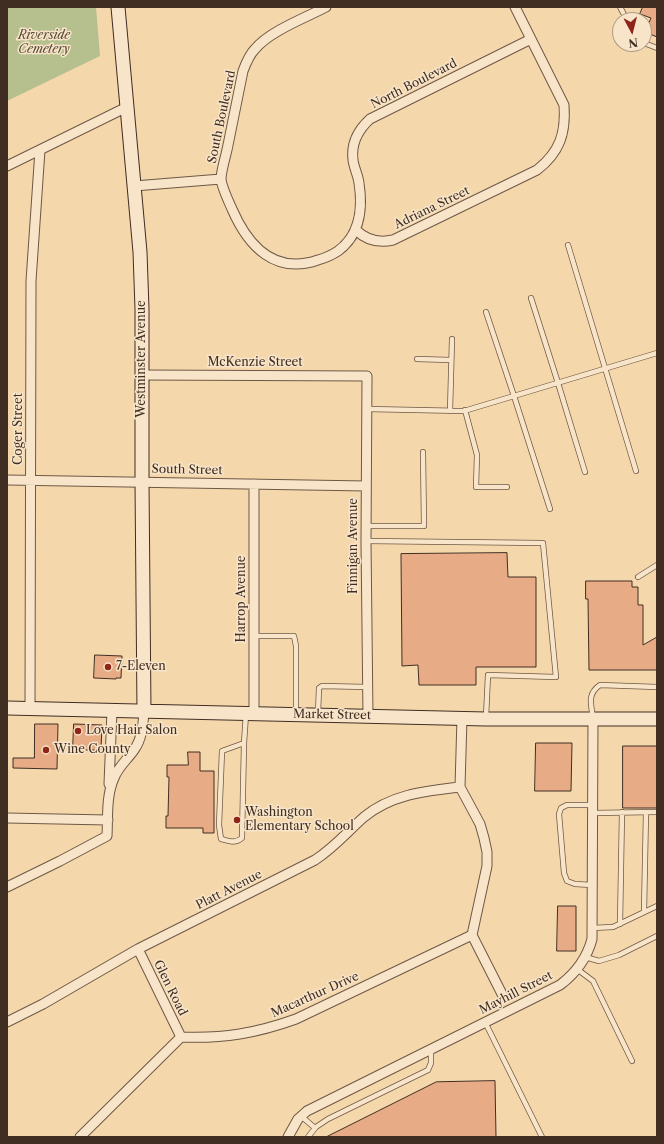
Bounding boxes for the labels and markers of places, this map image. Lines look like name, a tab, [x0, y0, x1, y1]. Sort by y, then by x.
place label: 7-Eleven	[116, 660, 166, 674]
marker: 7-Eleven	[103, 662, 113, 672]
place label: Love Hair Salon	[86, 724, 177, 738]
marker: Love Hair Salon	[73, 726, 83, 736]
place label: Wine County	[54, 743, 131, 757]
marker: Wine County	[41, 745, 51, 755]
place label: Washington Elementary School	[245, 806, 354, 834]
marker: Washington Elementary School	[232, 815, 242, 825]

